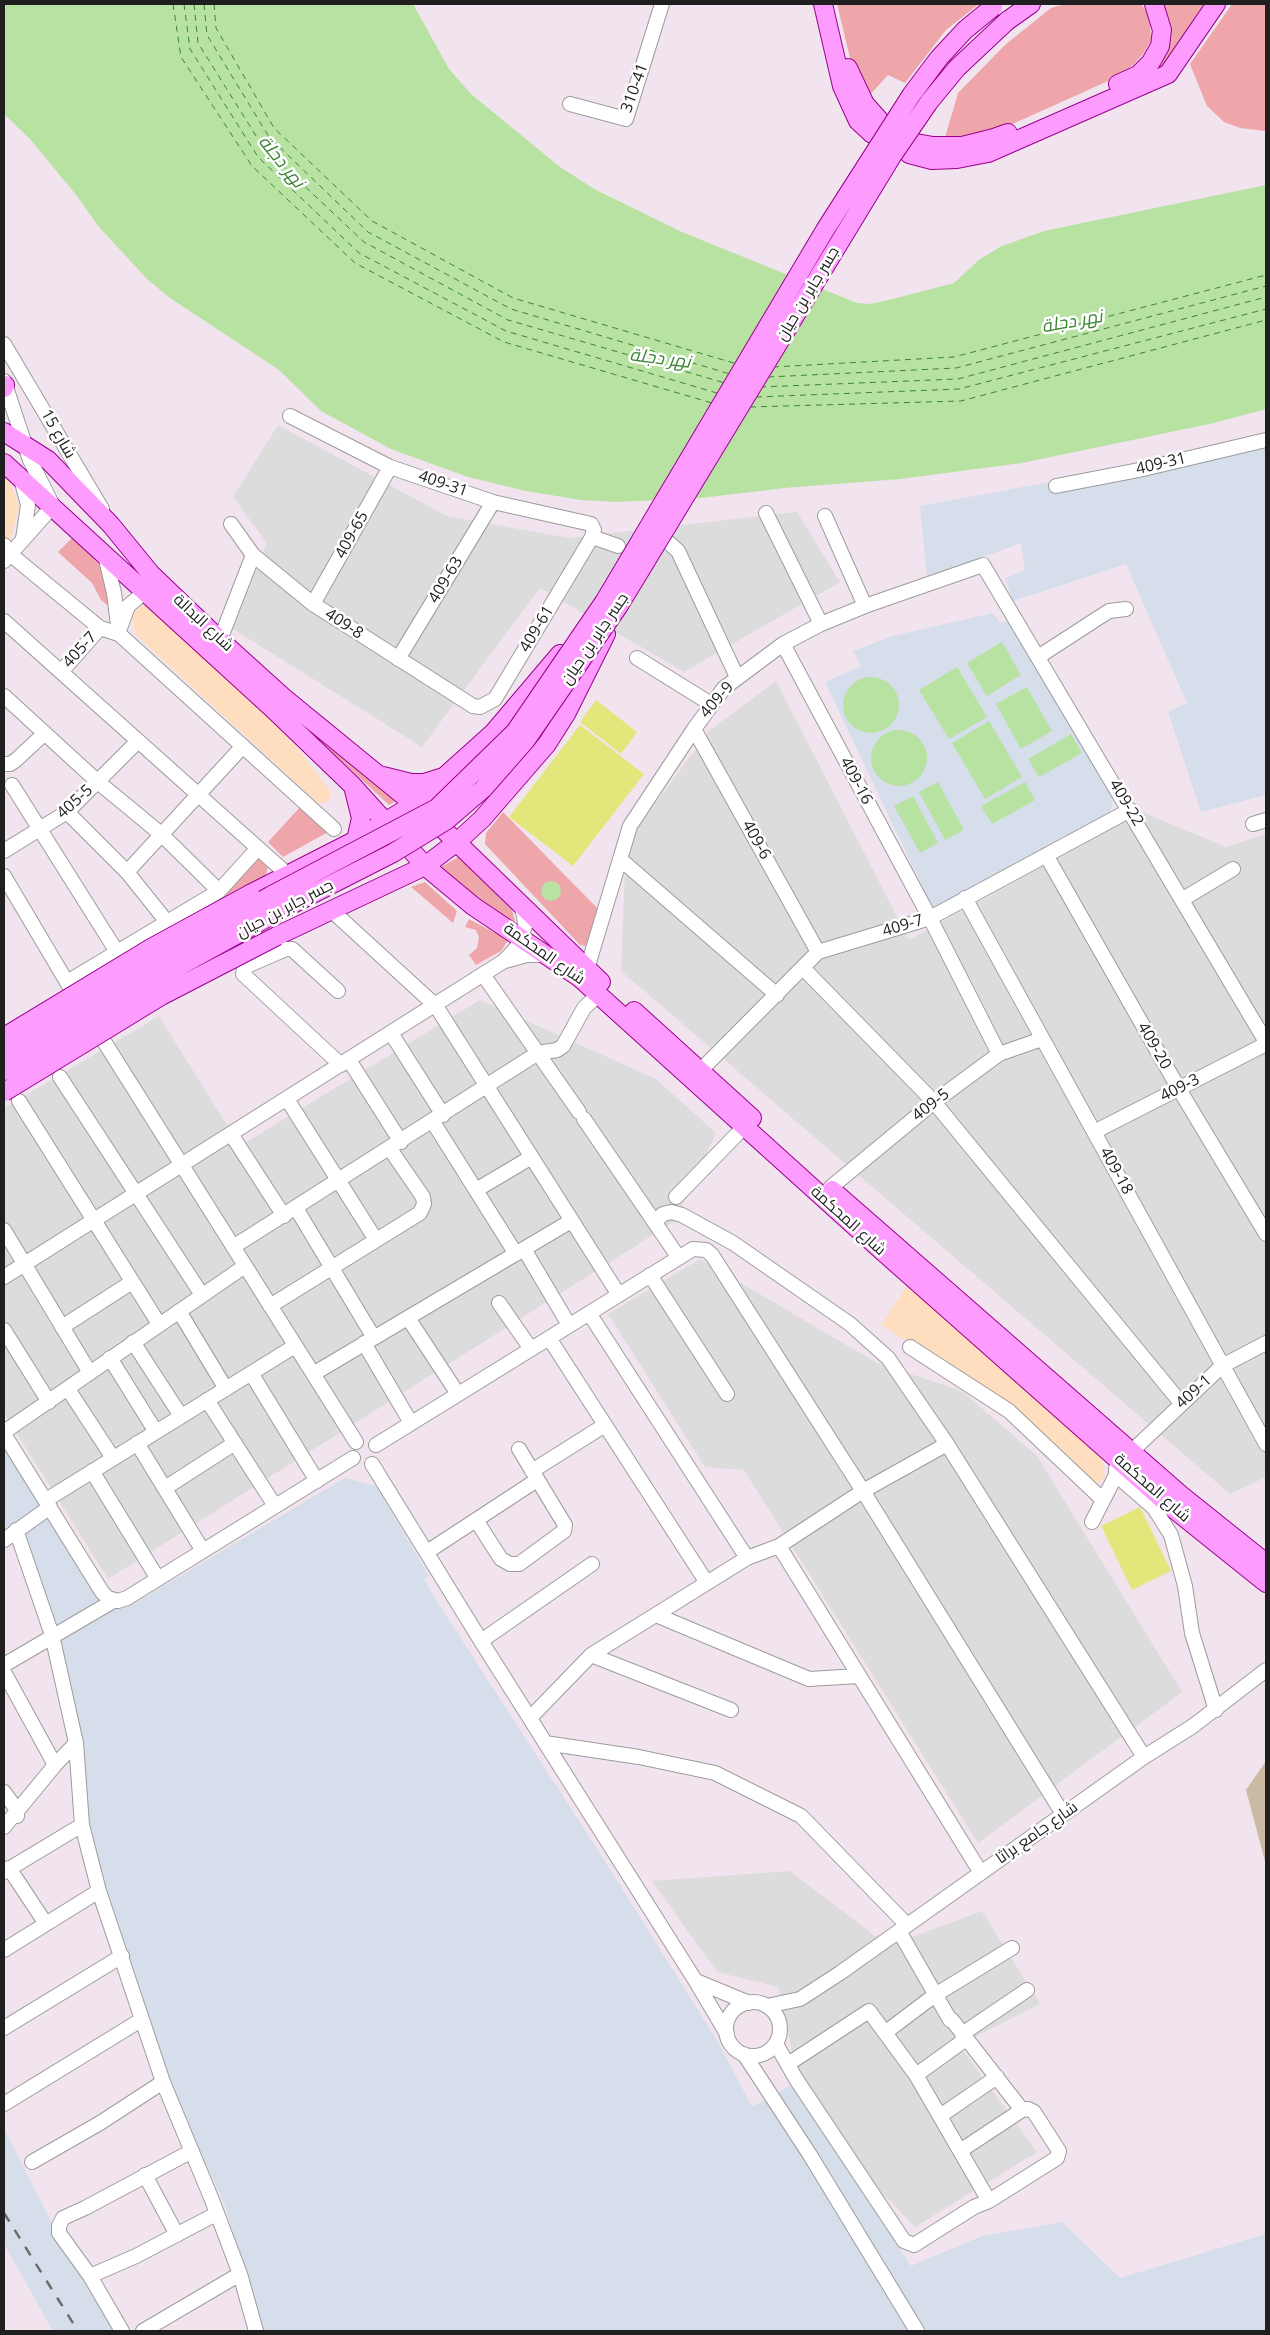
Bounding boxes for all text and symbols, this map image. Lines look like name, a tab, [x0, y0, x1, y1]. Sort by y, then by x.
street label: 310-41	[617, 61, 653, 115]
water label: نهر دجلة	[253, 131, 309, 193]
street label: جسر جابر بن حيان	[772, 243, 844, 345]
water label: نهر دجلة	[1040, 306, 1104, 338]
water label: نهر دجلة	[628, 345, 692, 373]
street label: شارع 15	[36, 406, 80, 462]
street label: 409-31	[1134, 449, 1188, 479]
street label: 409-31	[416, 467, 470, 501]
street label: 409-65	[331, 508, 373, 562]
street label: 409-63	[425, 553, 467, 607]
street label: جسر جابر بن حيان	[557, 589, 633, 689]
street label: شارع البدالة	[169, 590, 237, 656]
street label: 409-61	[516, 602, 558, 656]
street label: 409-8	[321, 605, 367, 643]
street label: 405-7	[59, 628, 101, 672]
street label: 409-9	[696, 678, 738, 722]
street label: 409-16	[836, 754, 876, 808]
street label: 409-22	[1105, 776, 1147, 830]
street label: 405-5	[53, 781, 97, 823]
street label: 409-6	[737, 817, 775, 863]
street label: جسر جابر بن حيان	[233, 875, 337, 943]
street label: 409-7	[880, 911, 926, 941]
street label: شارع المحكمة	[500, 919, 588, 989]
street label: 409-20	[1133, 1019, 1175, 1073]
street label: 409-3	[1157, 1070, 1203, 1106]
street label: 409-5	[909, 1085, 953, 1125]
street label: 409-18	[1095, 1144, 1137, 1198]
street label: شارع المحكمة	[806, 1182, 890, 1260]
street label: 409-1	[1172, 1371, 1216, 1413]
street label: شارع المحكمة	[1110, 1450, 1194, 1526]
street label: شارع جامع براثا	[992, 1798, 1082, 1868]

